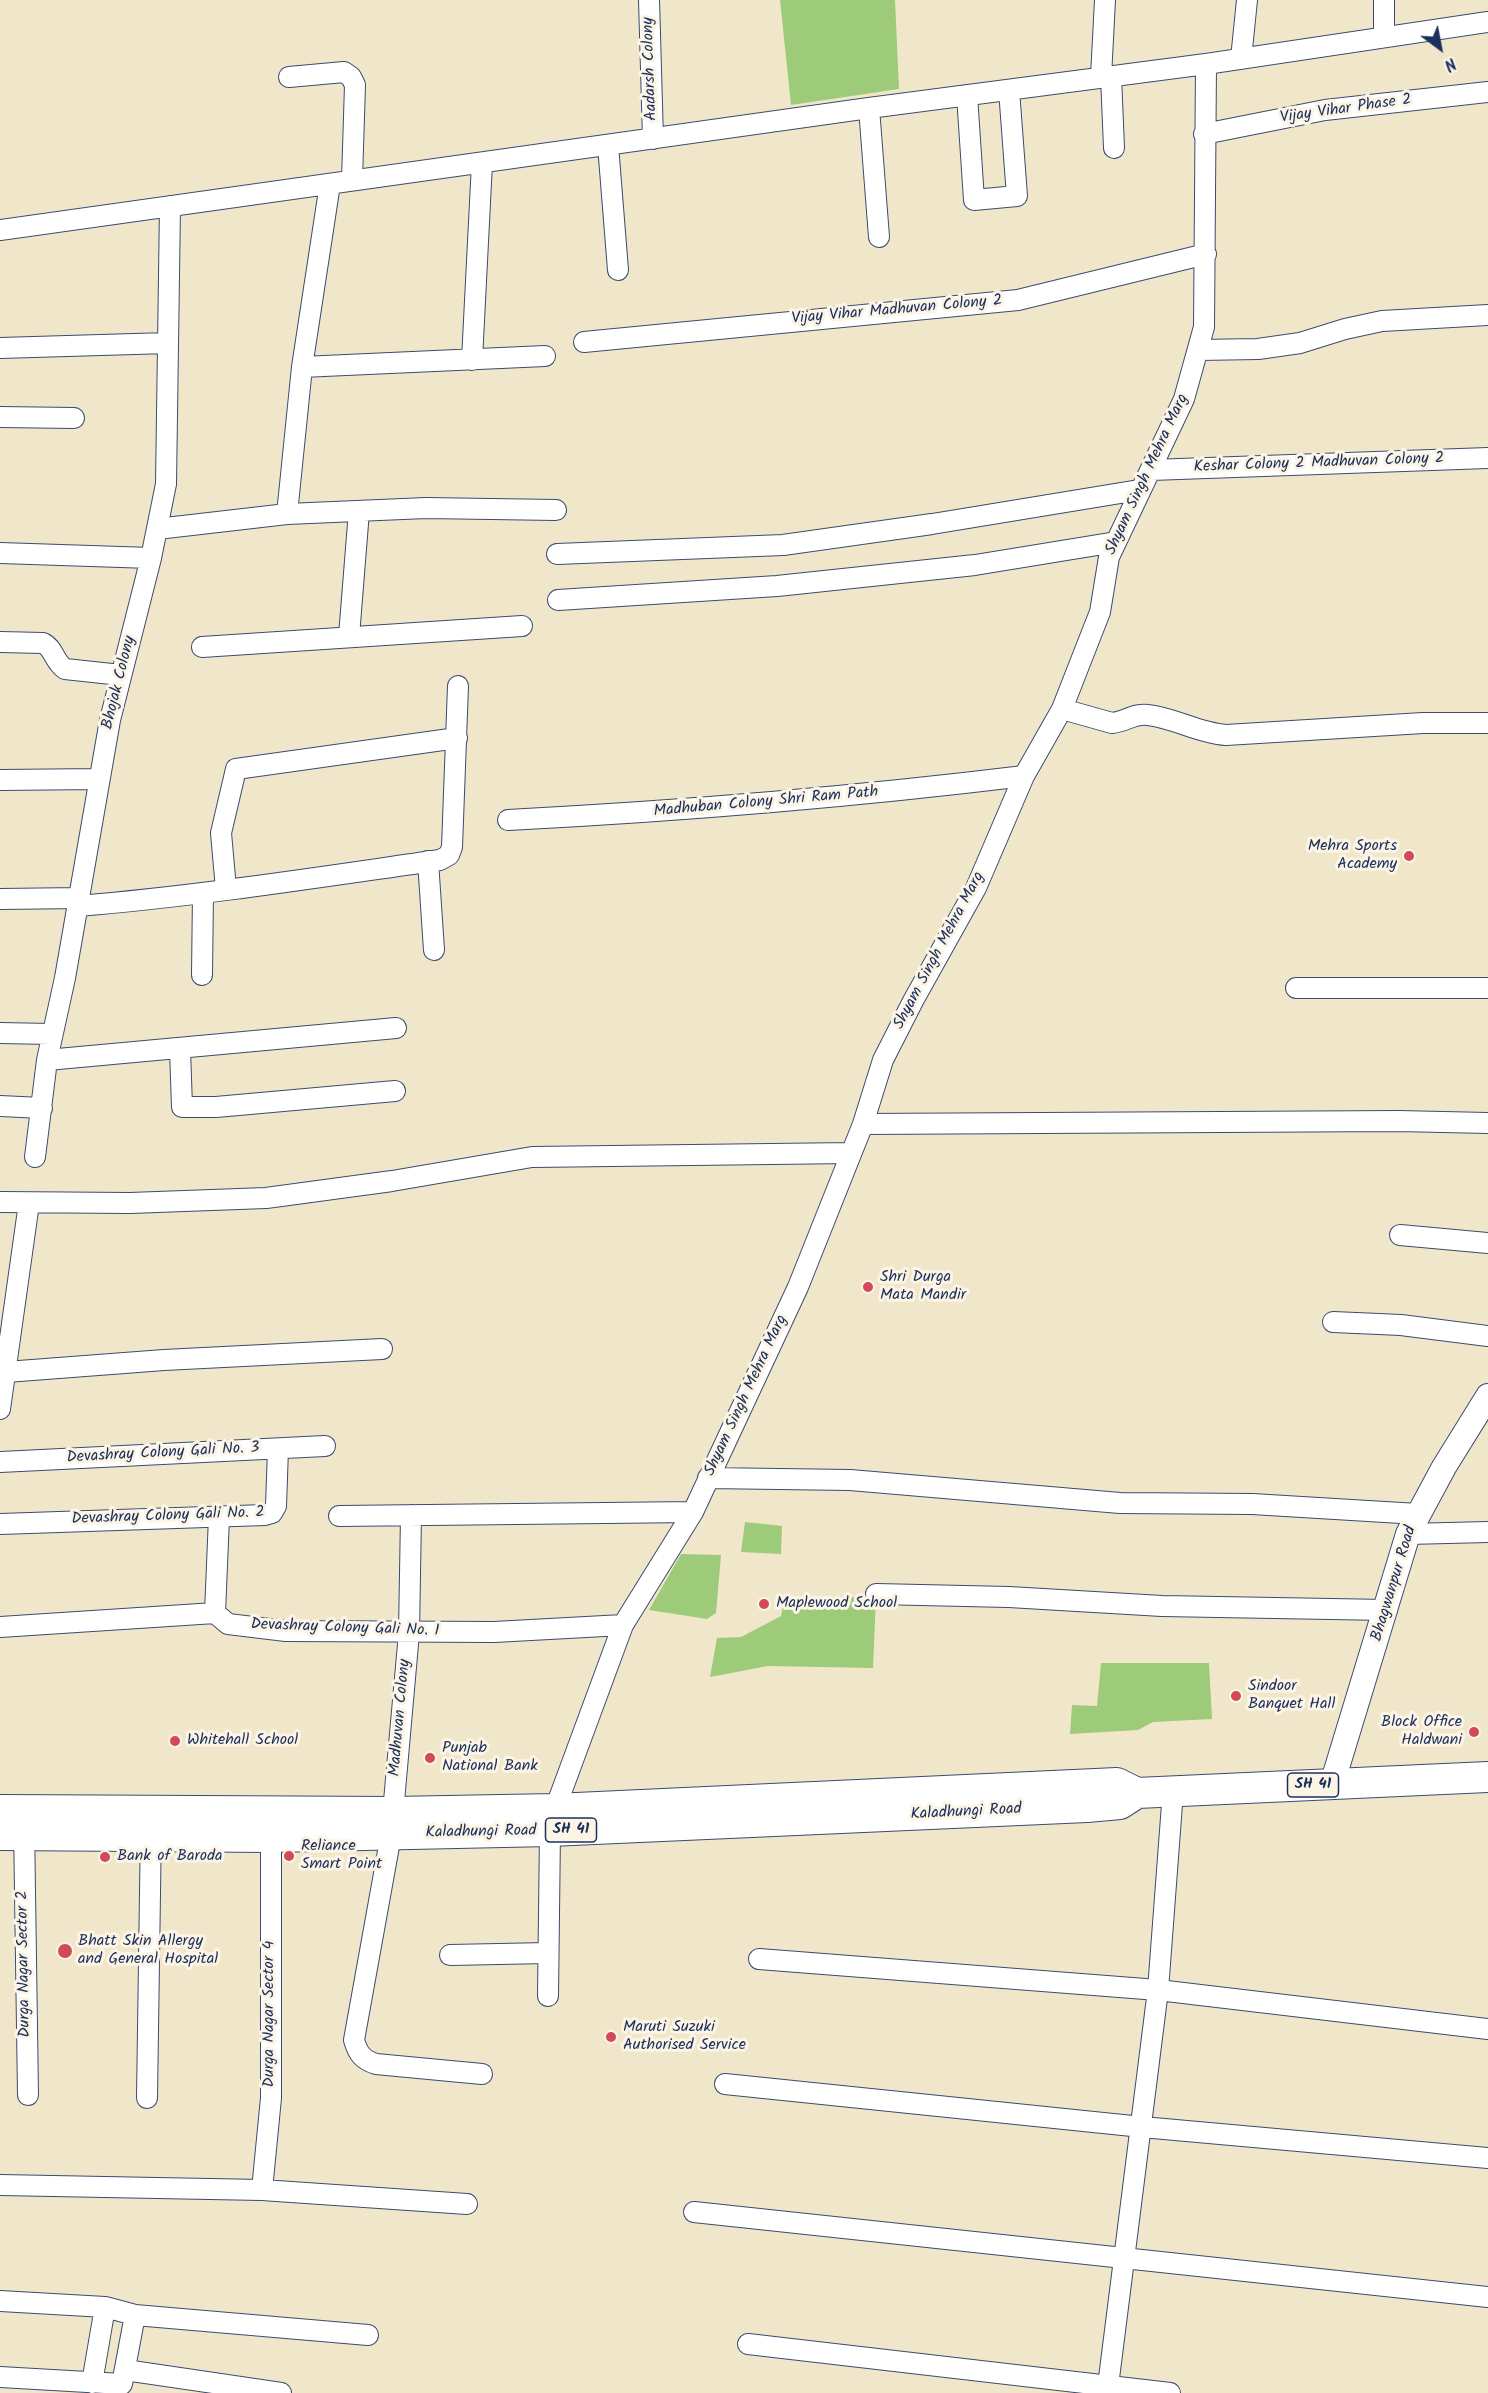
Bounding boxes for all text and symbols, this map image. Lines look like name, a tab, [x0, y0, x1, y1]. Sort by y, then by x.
street label: Aadarsh Colony	[640, 17, 662, 121]
north arrow	[1410, 18, 1470, 78]
text: N	[1439, 50, 1461, 77]
street label: Vijay Vihar Phase 2	[1279, 91, 1413, 129]
street label: Vijay Vihar Madhuvan Colony 2	[791, 292, 1003, 330]
street label: Shyam Singh Mehra Marg	[1102, 392, 1194, 558]
street label: Keshar Colony 2 Madhuvan Colony 2	[1193, 450, 1445, 478]
street label: Bhojak Colony	[99, 634, 141, 732]
street label: Madhuban Colony Shri Ram Path	[653, 784, 879, 822]
place label: Mehra Sports Academy	[1308, 837, 1397, 875]
marker: Mehra Sports Academy	[1402, 849, 1416, 863]
street label: Shyam Singh Mehra Marg	[890, 869, 990, 1033]
place label: Shri Durga Mata Mandir	[880, 1268, 966, 1306]
marker: Shri Durga Mata Mandir	[861, 1280, 875, 1294]
street label: Shyam Singh Mehra Marg	[701, 1313, 793, 1479]
street label: Devashray Colony Gali No. 3	[66, 1439, 260, 1469]
street label: Devashray Colony Gali No. 2	[71, 1504, 265, 1530]
street label: Bhagwanpur Road	[1368, 1524, 1422, 1644]
place label: Maplewood School	[776, 1594, 897, 1614]
marker: Maplewood School	[757, 1597, 771, 1611]
street label: Devashray Colony Gali No. 1	[250, 1616, 440, 1642]
street label: Madhuvan Colony	[386, 1659, 416, 1777]
place label: Sindoor Banquet Hall	[1248, 1677, 1335, 1715]
marker: Sindoor Banquet Hall	[1229, 1689, 1243, 1703]
place label: Block Office Haldwani	[1381, 1713, 1462, 1751]
marker: Block Office Haldwani	[1467, 1725, 1481, 1739]
place label: Whitehall School	[187, 1731, 298, 1751]
marker: Whitehall School	[168, 1734, 182, 1748]
place label: Punjab National Bank	[442, 1739, 538, 1777]
marker: Punjab National Bank	[423, 1751, 437, 1765]
road number: SH 41	[1288, 1773, 1338, 1797]
street label: Kaladhungi Road	[910, 1801, 1022, 1825]
road number: SH 41	[546, 1818, 596, 1842]
street label: Kaladhungi Road	[425, 1822, 537, 1844]
place label: Reliance Smart Point	[301, 1837, 382, 1875]
place label: Bank of Baroda	[117, 1847, 223, 1867]
marker: Reliance Smart Point	[282, 1849, 296, 1863]
marker: Bank of Baroda	[98, 1850, 112, 1864]
street label: Durga Nagar Sector 2	[14, 1890, 36, 2038]
place label: Bhatt Skin Allergy and General Hospital	[78, 1932, 218, 1970]
street label: Durga Nagar Sector 4	[260, 1941, 280, 2087]
marker: Bhatt Skin Allergy and General Hospital	[56, 1942, 74, 1960]
place label: Maruti Suzuki Authorised Service	[623, 2018, 746, 2056]
marker: Maruti Suzuki Authorised Service	[604, 2030, 618, 2044]

